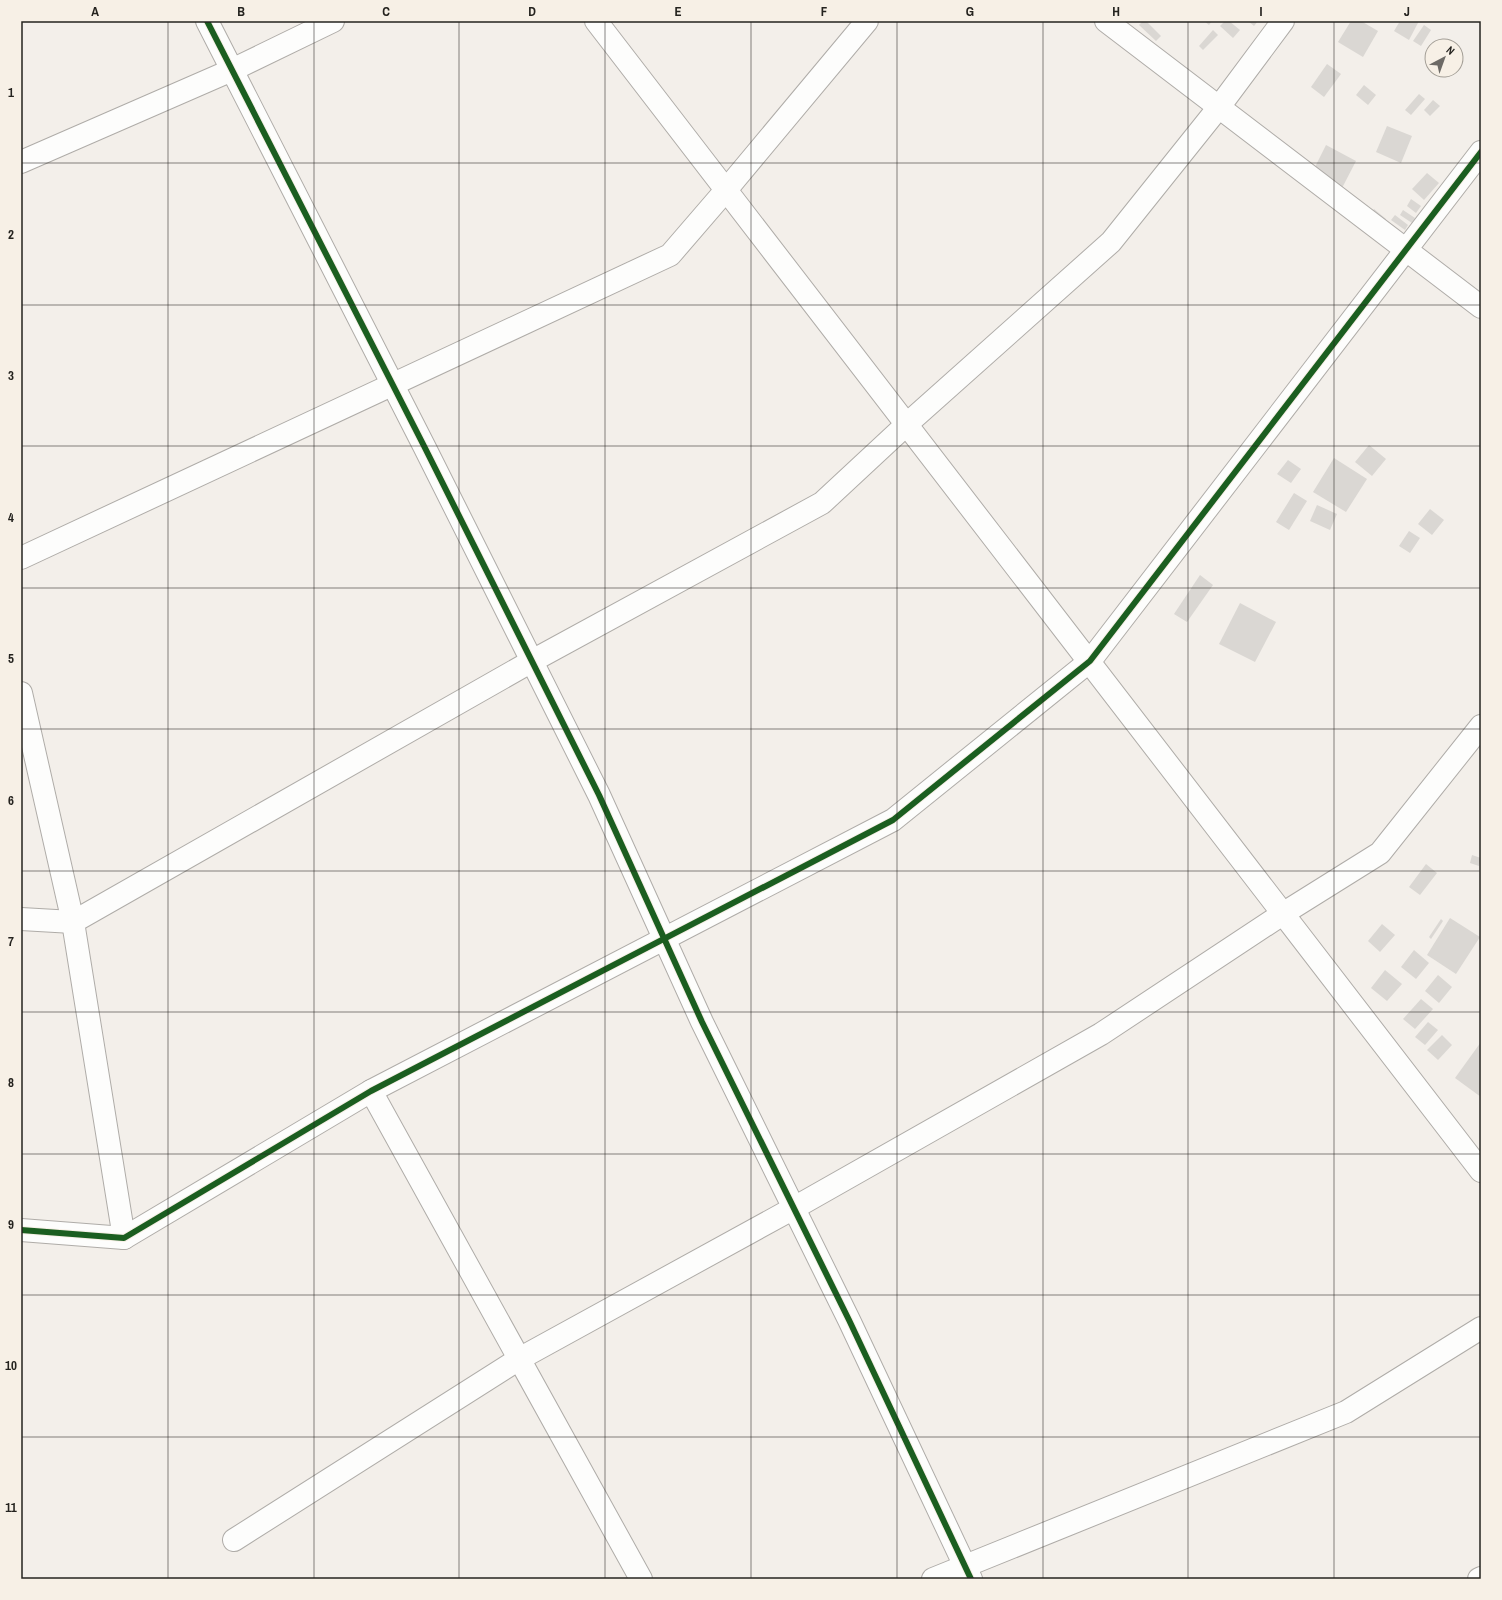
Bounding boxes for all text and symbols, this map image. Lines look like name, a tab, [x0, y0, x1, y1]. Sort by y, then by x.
text: A	[91, 3, 99, 20]
text: B	[237, 3, 245, 20]
text: C	[382, 3, 390, 20]
text: D	[528, 3, 536, 20]
text: E	[674, 3, 682, 20]
text: F	[821, 3, 828, 20]
text: G	[966, 3, 974, 20]
text: H	[1112, 3, 1120, 20]
text: I	[1260, 3, 1263, 20]
text: J	[1404, 3, 1410, 20]
north arrow	[1424, 38, 1464, 78]
text: N	[1444, 43, 1458, 58]
text: 1	[8, 84, 14, 101]
text: 2	[8, 226, 14, 243]
text: 3	[8, 367, 14, 384]
text: 4	[8, 509, 14, 526]
text: 5	[8, 650, 14, 667]
text: 6	[8, 792, 14, 809]
text: 7	[8, 933, 14, 950]
text: 8	[8, 1074, 14, 1091]
text: 9	[8, 1216, 14, 1233]
text: 10	[5, 1357, 17, 1374]
text: 11	[5, 1499, 17, 1516]

